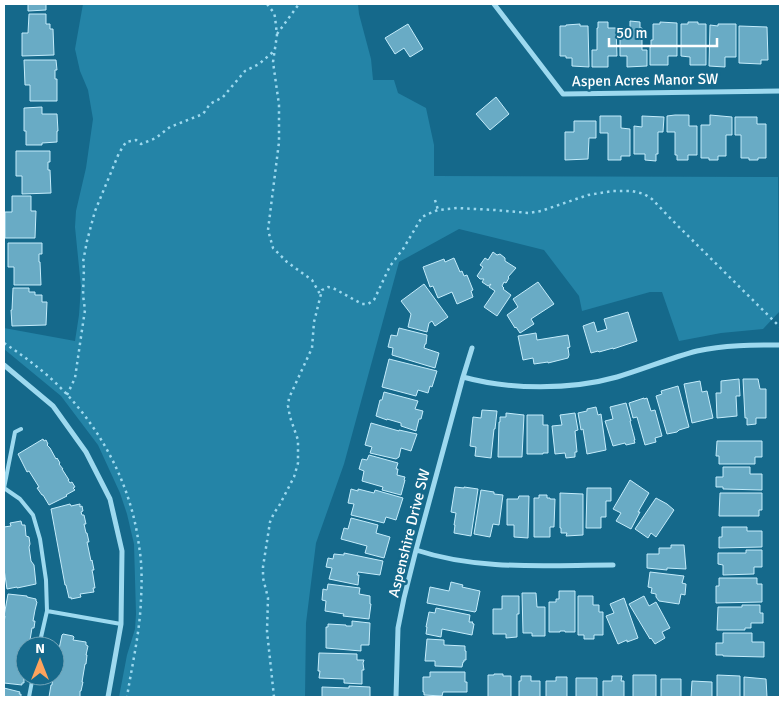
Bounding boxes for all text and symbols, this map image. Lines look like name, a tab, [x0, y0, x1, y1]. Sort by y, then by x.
scale bar	[609, 15, 716, 47]
text: 50 m	[616, 24, 647, 42]
street label: Aspen Acres Manor SW	[572, 70, 719, 90]
street label: Aspenshire Drive SW	[384, 467, 434, 599]
north arrow	[15, 636, 65, 686]
text: N	[35, 640, 45, 657]

